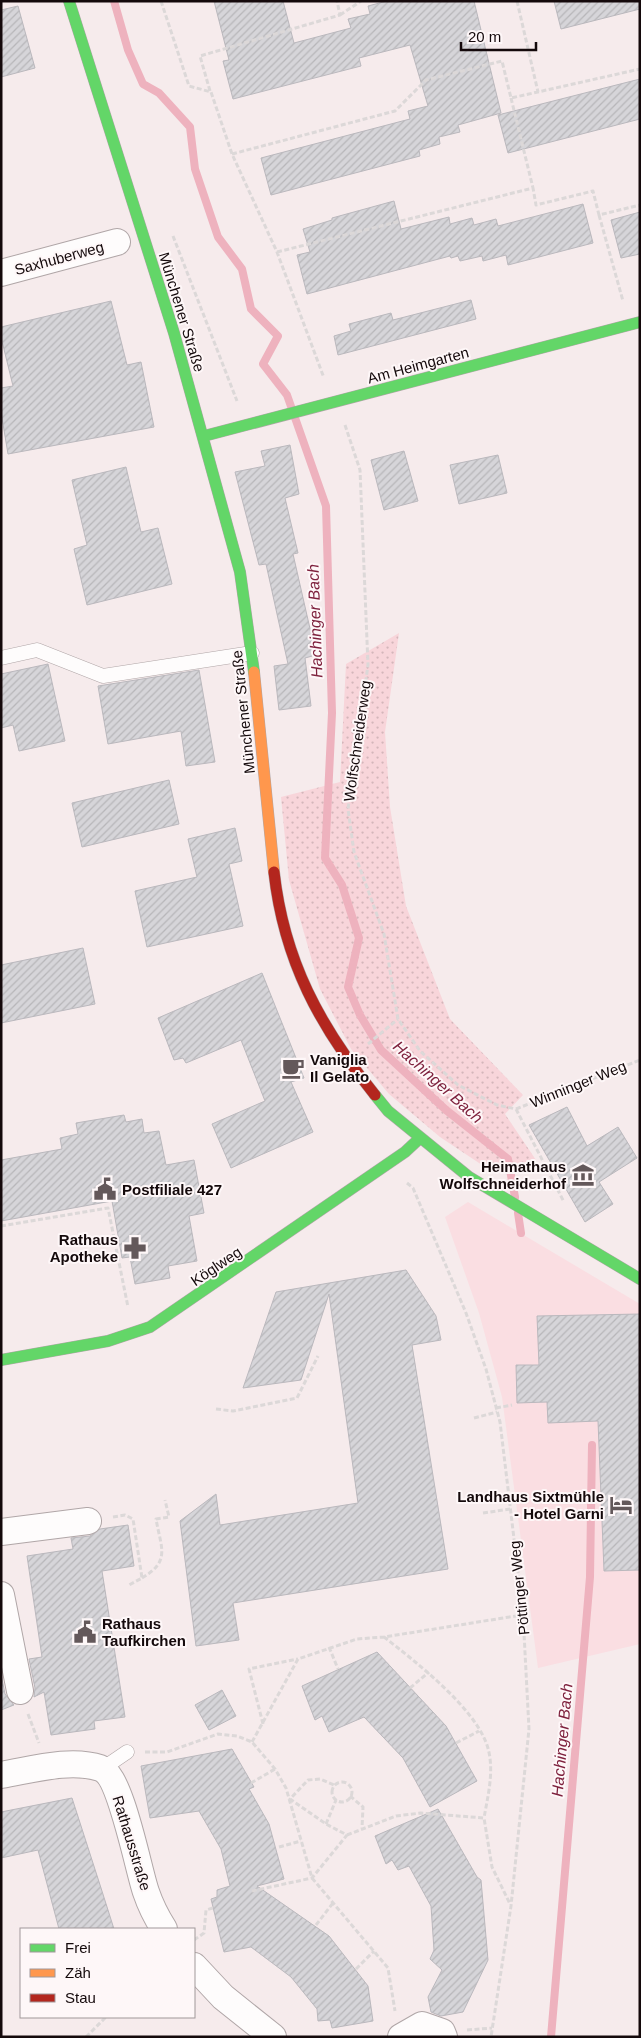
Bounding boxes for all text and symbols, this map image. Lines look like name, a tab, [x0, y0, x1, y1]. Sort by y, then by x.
scale bar	[461, 20, 536, 52]
text: 20 m	[468, 28, 501, 45]
street label: Saxhuberweg	[12, 238, 106, 278]
street label: Münchener Straße	[156, 250, 208, 374]
street label: Am Heimgarten	[365, 343, 471, 387]
water label: Hachinger Bach	[305, 564, 325, 678]
street label: Münchener Straße	[228, 649, 258, 775]
street label: Wolfschneiderweg	[340, 679, 374, 803]
water label: Hachinger Bach	[390, 1038, 486, 1126]
place label: Vaniglia Il Gelato	[310, 1051, 369, 1085]
cafe icon: Vaniglia Il Gelato	[280, 1055, 306, 1081]
street label: Winninger Weg	[527, 1057, 629, 1111]
place label: Heimathaus Wolfschneiderhof	[440, 1158, 567, 1192]
museum icon: Heimathaus Wolfschneiderhof	[570, 1162, 596, 1188]
public building icon: Postfiliale 427	[92, 1176, 118, 1202]
place label: Postfiliale 427	[122, 1181, 222, 1198]
place label: Rathaus Apotheke	[50, 1231, 118, 1265]
pharmacy icon: Rathaus Apotheke	[122, 1235, 148, 1261]
street label: Köglweg	[187, 1243, 245, 1289]
place label: Landhaus Sixtmühle - Hotel Garni	[457, 1488, 604, 1522]
hotel icon: Landhaus Sixtmühle - Hotel Garni	[608, 1492, 634, 1518]
street label: Pöttinger Weg	[506, 1540, 532, 1636]
place label: Rathaus Taufkirchen	[102, 1615, 186, 1649]
public building icon: Rathaus Taufkirchen	[72, 1619, 98, 1645]
water label: Hachinger Bach	[549, 1682, 575, 1797]
street label: Rathausstraße	[109, 1793, 155, 1893]
legend	[20, 1928, 195, 2018]
text: Frei	[65, 1939, 91, 1956]
text: Zäh	[65, 1964, 91, 1981]
text: Stau	[65, 1989, 96, 2006]

